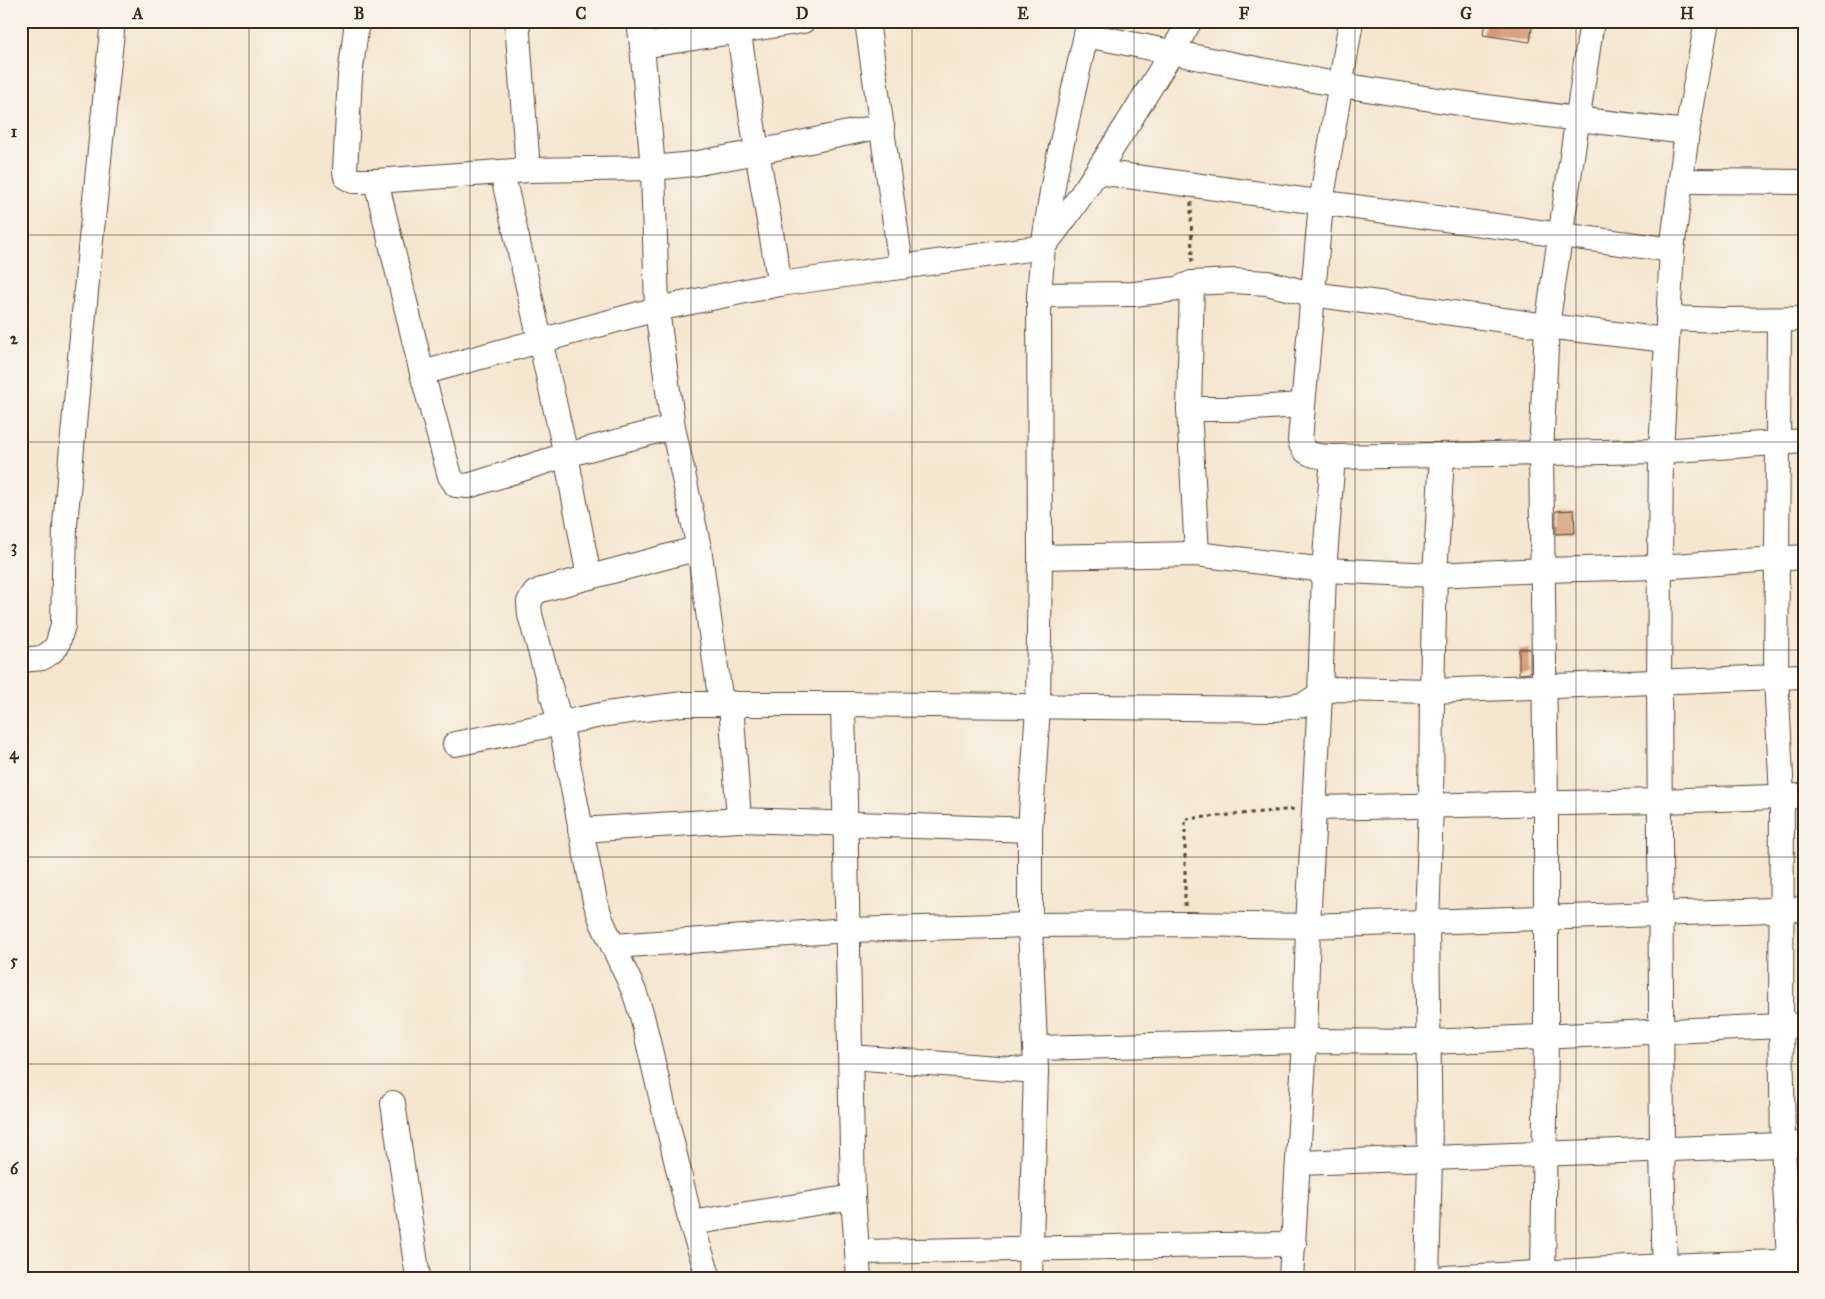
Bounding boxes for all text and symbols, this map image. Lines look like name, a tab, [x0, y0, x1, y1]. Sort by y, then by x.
text: A	[132, 4, 144, 23]
text: B	[354, 4, 364, 23]
text: C	[576, 4, 587, 23]
text: D	[796, 4, 809, 23]
text: E	[1017, 4, 1029, 23]
text: F	[1239, 4, 1250, 23]
text: G	[1460, 4, 1472, 23]
text: H	[1680, 4, 1694, 23]
text: 1	[11, 122, 18, 141]
text: 2	[10, 329, 19, 348]
text: 3	[11, 537, 17, 557]
text: 4	[10, 744, 20, 764]
text: 5	[10, 951, 18, 970]
text: 6	[10, 1159, 19, 1178]

